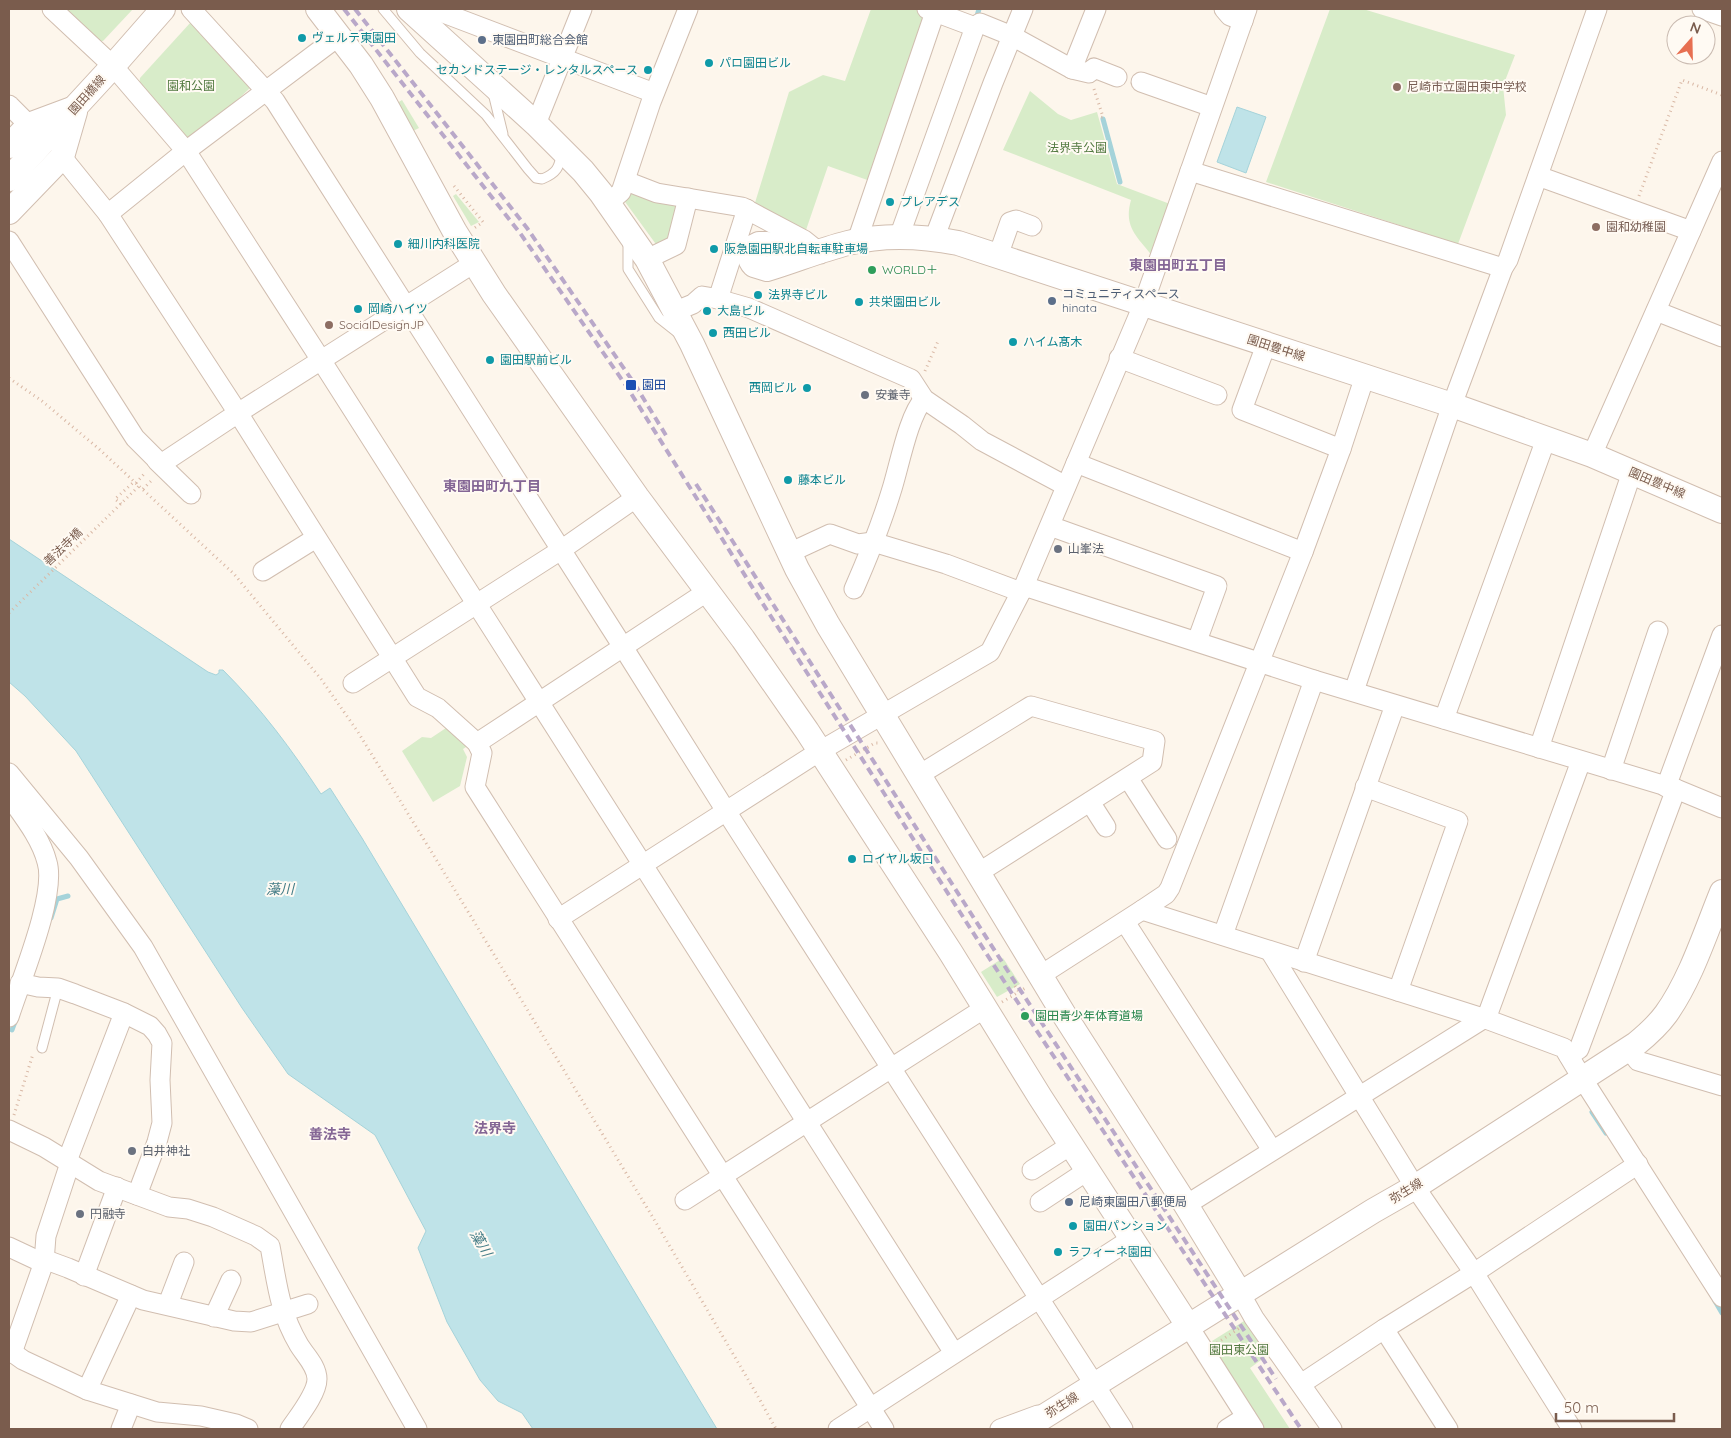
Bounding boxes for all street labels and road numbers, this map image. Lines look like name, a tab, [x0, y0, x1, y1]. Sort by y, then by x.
street label: 園田橋線	[65, 72, 108, 118]
street label: 園田豊中線	[1245, 331, 1307, 364]
street label: 園田豊中線	[1627, 464, 1688, 501]
street label: 善法寺橋	[40, 525, 85, 569]
street label: 弥生線	[1386, 1175, 1425, 1206]
street label: 弥生線	[1042, 1389, 1081, 1420]

